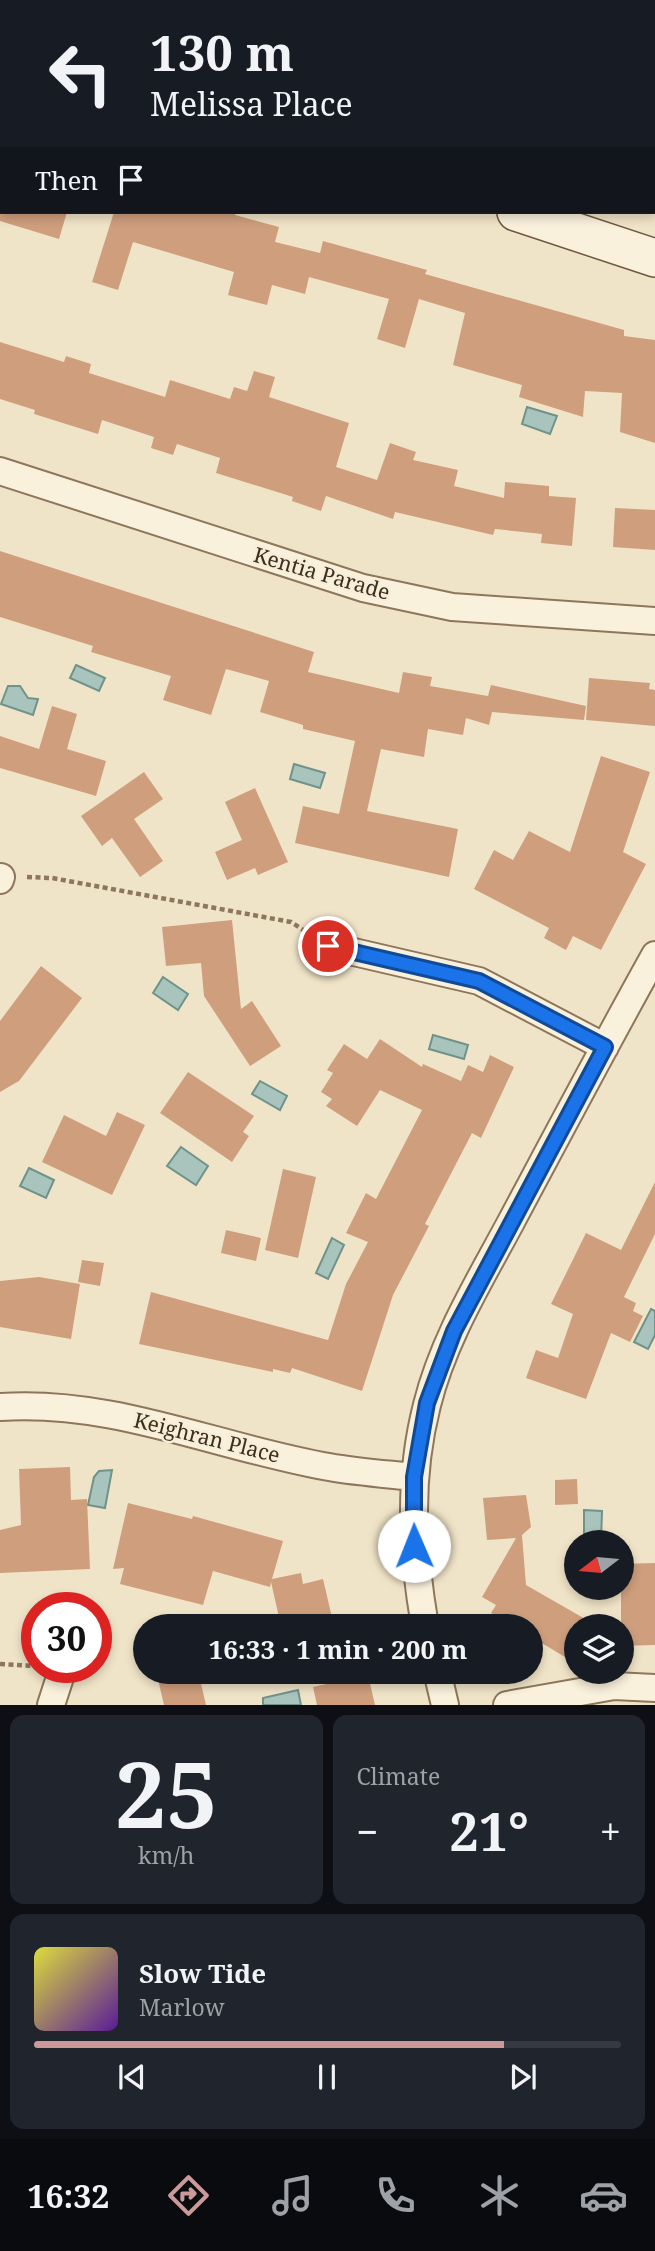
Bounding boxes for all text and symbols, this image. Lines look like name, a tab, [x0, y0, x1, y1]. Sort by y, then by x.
text: 130 m	[150, 19, 294, 85]
icon: left	[35, 28, 126, 119]
text: Melissa Place	[150, 82, 353, 125]
icon: arrive	[112, 161, 150, 199]
text: Then	[35, 162, 98, 198]
street label: Kentia Parade	[251, 540, 393, 606]
pin	[298, 916, 358, 976]
icon: arrive	[309, 927, 347, 965]
street label: Keighran Place	[131, 1405, 283, 1469]
position arrow	[377, 1509, 451, 1583]
north arrow	[564, 1530, 634, 1600]
map controls	[564, 1530, 634, 1684]
speed limit sign: 30	[21, 1592, 112, 1683]
button: layers	[564, 1614, 634, 1684]
text: 16:33 · 1 min · 200 m	[208, 1631, 468, 1667]
text: 25	[115, 1731, 218, 1855]
text: Climate	[357, 1760, 440, 1792]
text: 21°	[449, 1795, 529, 1866]
text: −	[357, 1805, 379, 1857]
text: +	[600, 1805, 621, 1857]
text: km/h	[138, 1839, 194, 1871]
text: Slow Tide	[139, 1955, 266, 1991]
text: Marlow	[139, 1991, 225, 2023]
icon: previous	[113, 2058, 151, 2096]
icon: pause	[308, 2058, 346, 2096]
icon: next	[504, 2058, 542, 2096]
icon: directions	[164, 2171, 213, 2220]
icon: music	[268, 2171, 317, 2220]
icon: phone	[371, 2171, 420, 2220]
icon: climate	[475, 2171, 524, 2220]
icon: car	[579, 2171, 628, 2220]
text: 16:32	[27, 2174, 109, 2217]

